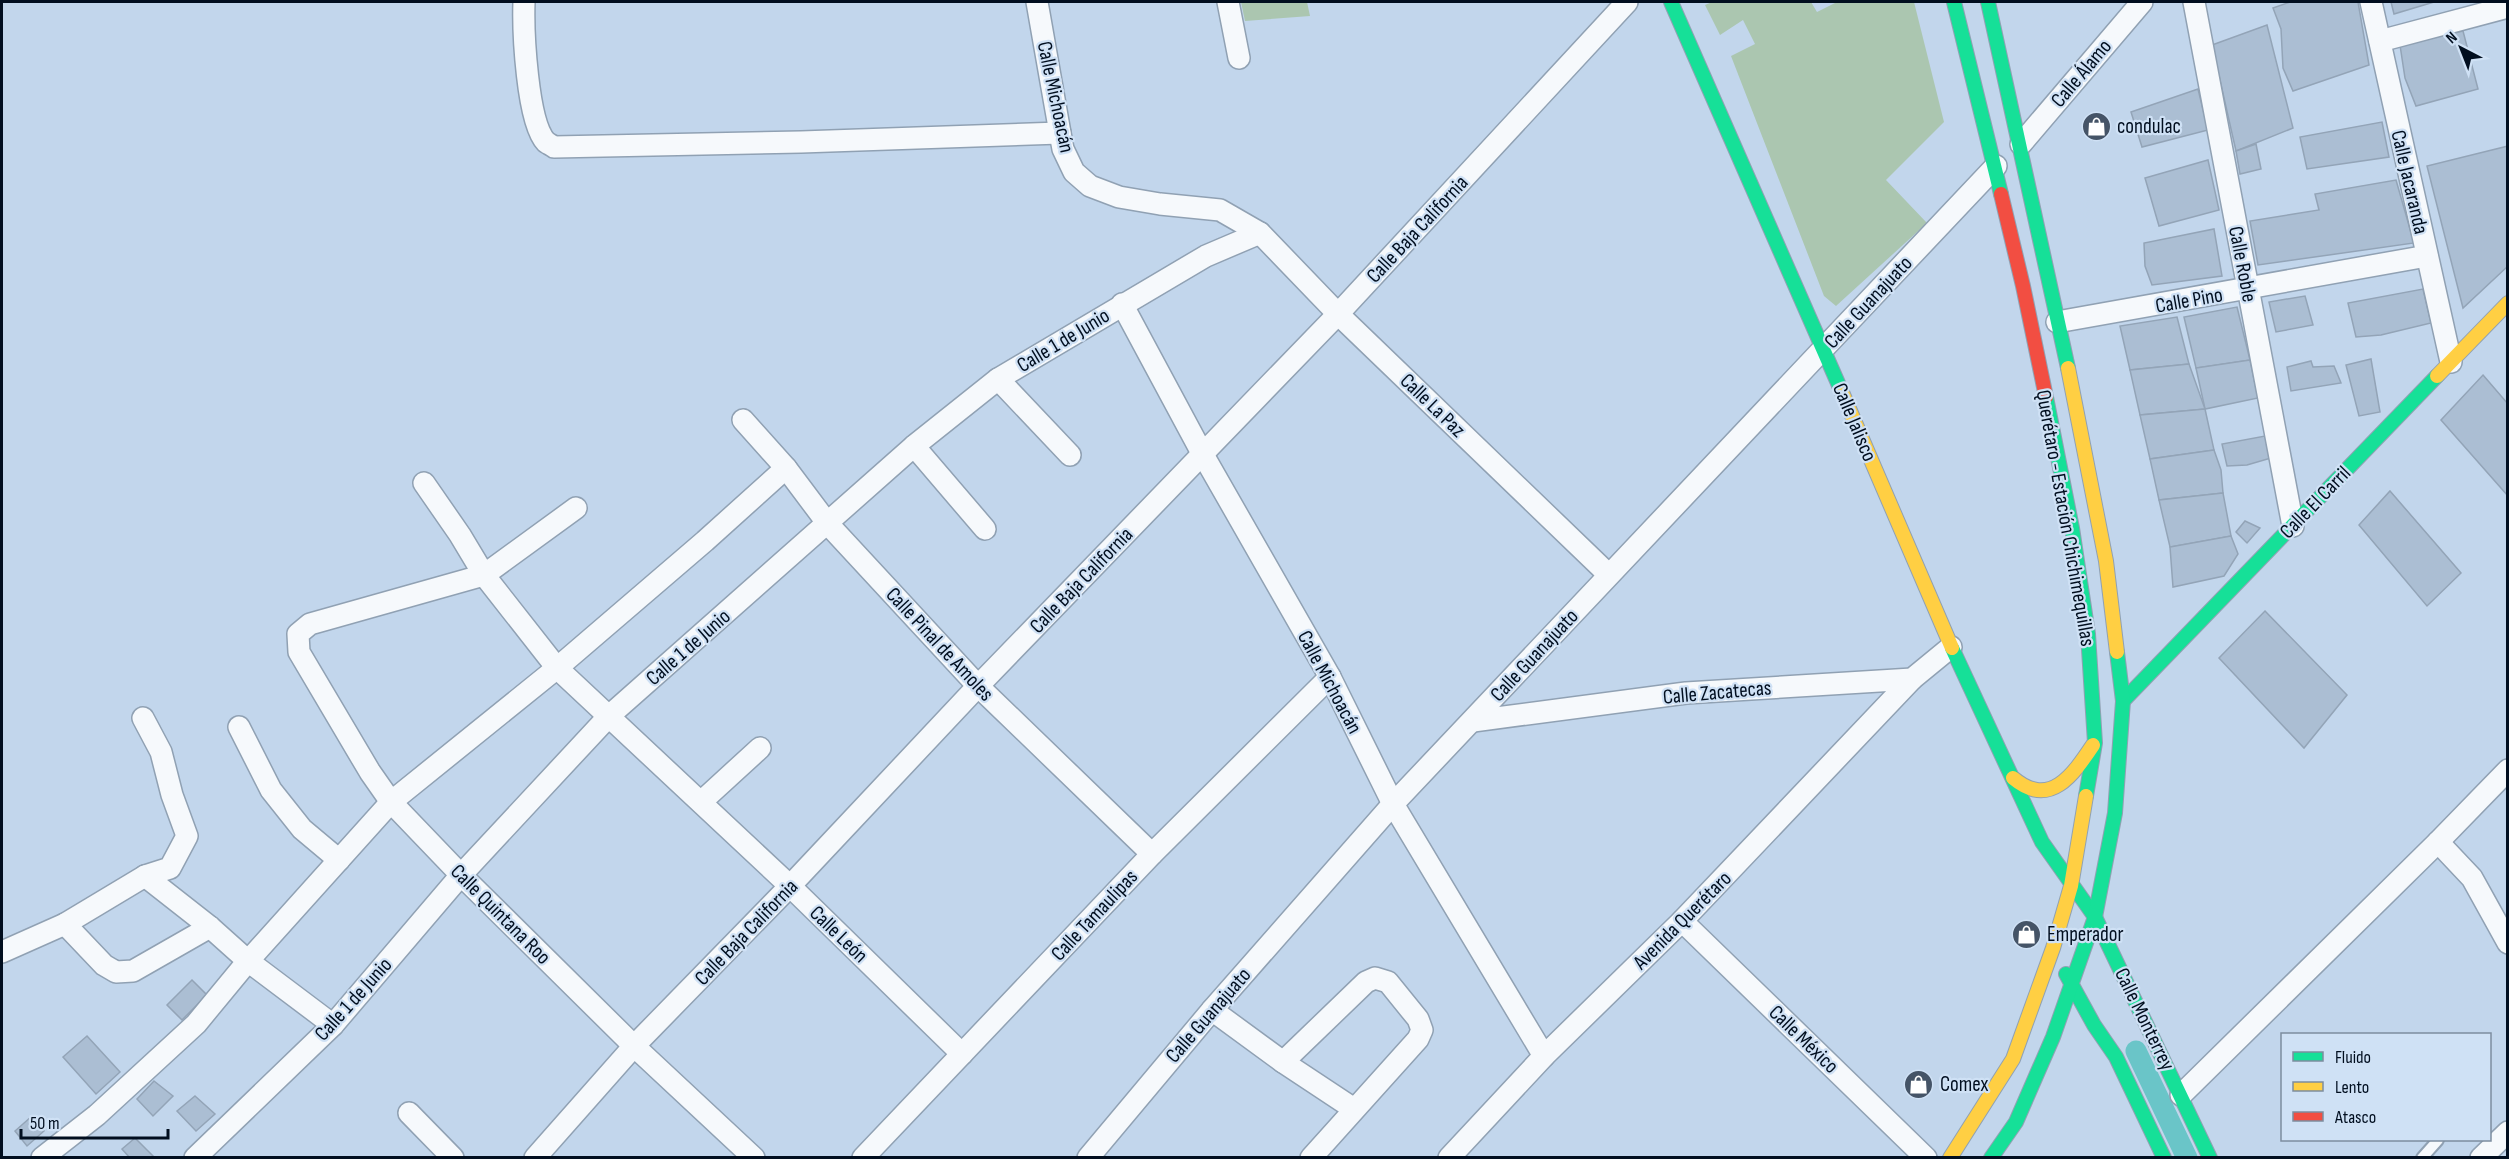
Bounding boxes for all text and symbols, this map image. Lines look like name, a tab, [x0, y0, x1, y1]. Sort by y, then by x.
north arrow	[2431, 18, 2491, 78]
text: N	[2442, 28, 2461, 48]
street label: Calle Álamo	[2046, 34, 2117, 112]
street label: Calle Michoacán	[1032, 39, 1080, 155]
shop icon: condulac	[2080, 110, 2112, 142]
place label: condulac	[2117, 114, 2181, 139]
street label: Calle Jacaranda	[2385, 128, 2434, 236]
street label: Calle Baja California	[1361, 170, 1473, 288]
street label: Calle Roble	[2223, 224, 2262, 304]
street label: Calle Guanajuato	[1819, 251, 1918, 354]
street label: Calle Pino	[2153, 282, 2225, 319]
street label: Calle 1 de Junio	[1012, 303, 1114, 378]
street label: Calle La Paz	[1395, 368, 1471, 443]
street label: Calle Jalisco	[1827, 379, 1882, 465]
street label: Querétaro - Estación Chichimequillas	[2031, 388, 2100, 648]
street label: Calle El Carril	[2275, 461, 2356, 544]
street label: Calle Baja California	[1025, 522, 1138, 639]
street label: Calle Pinal de Amoles	[880, 582, 999, 706]
street label: Calle 1 de Junio	[641, 604, 736, 691]
street label: Calle Guanajuato	[1485, 604, 1584, 707]
street label: Calle Michoacán	[1292, 626, 1367, 738]
street label: Calle Zacatecas	[1662, 675, 1772, 710]
street label: Calle Quintana Roo	[445, 859, 556, 970]
street label: Calle Tamaulipas	[1046, 865, 1143, 966]
street label: Avenida Querétaro	[1627, 866, 1737, 975]
street label: Calle Baja California	[690, 874, 803, 991]
street label: Calle León	[804, 901, 873, 968]
shop icon: Emperador	[2010, 918, 2042, 950]
place label: Emperador	[2047, 922, 2124, 947]
street label: Calle 1 de Junio	[309, 953, 397, 1046]
street label: Calle Guanajuato	[1160, 963, 1256, 1068]
street label: Calle Monterrey	[2109, 964, 2180, 1074]
street label: Calle México	[1764, 1000, 1844, 1079]
legend	[2281, 1033, 2491, 1141]
text: Fluido	[2335, 1047, 2371, 1068]
shop icon: Comex	[1903, 1068, 1935, 1100]
place label: Comex	[1940, 1072, 1988, 1097]
text: Lento	[2335, 1077, 2369, 1098]
scale bar	[21, 1102, 168, 1140]
text: Atasco	[2334, 1107, 2376, 1128]
text: 50 m	[30, 1113, 60, 1134]

